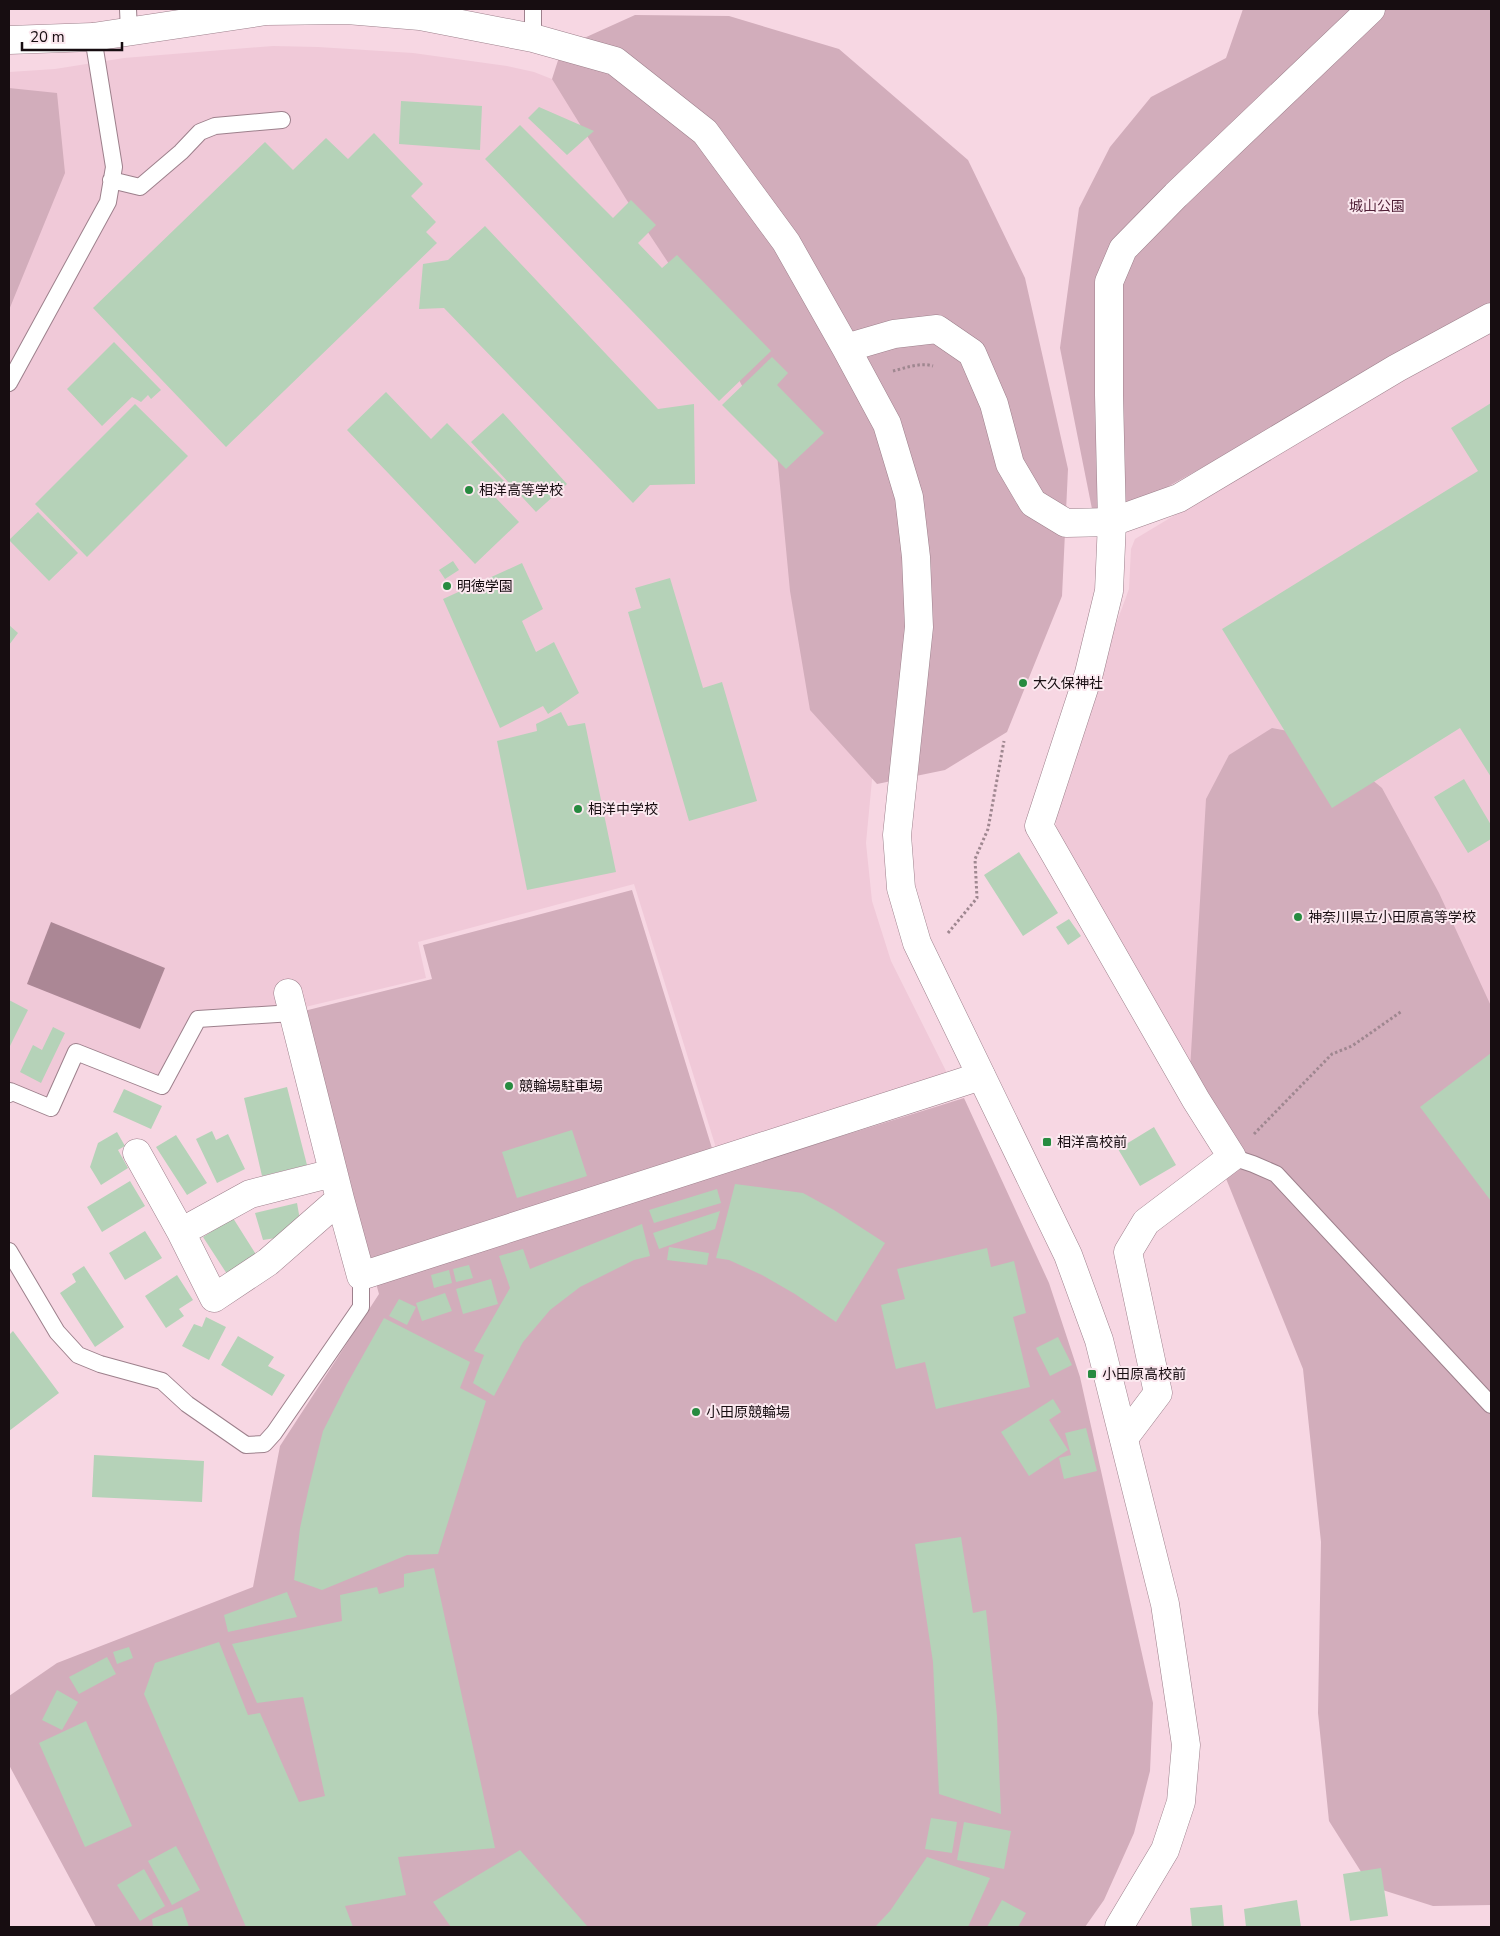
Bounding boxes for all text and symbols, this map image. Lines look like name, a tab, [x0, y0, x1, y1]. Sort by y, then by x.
scale bar	[22, 20, 122, 52]
text: 20 m	[30, 27, 65, 47]
park label: 城山公園	[1349, 197, 1405, 216]
place label: 相洋高等学校	[479, 481, 563, 500]
marker: 相洋高等学校	[463, 484, 475, 496]
place label: 明徳学園	[457, 577, 513, 596]
marker: 明徳学園	[441, 580, 453, 592]
place label: 大久保神社	[1033, 674, 1103, 693]
marker: 大久保神社	[1017, 677, 1029, 689]
place label: 相洋中学校	[588, 800, 658, 819]
marker: 相洋中学校	[572, 803, 584, 815]
place label: 神奈川県立小田原高等学校	[1308, 908, 1476, 927]
marker: 神奈川県立小田原高等学校	[1292, 911, 1304, 923]
place label: 競輪場駐車場	[519, 1077, 603, 1096]
marker: 競輪場駐車場	[503, 1080, 515, 1092]
place label: 相洋高校前	[1057, 1133, 1127, 1152]
marker: 相洋高校前	[1041, 1136, 1053, 1148]
place label: 小田原高校前	[1102, 1365, 1186, 1384]
marker: 小田原高校前	[1086, 1368, 1098, 1380]
place label: 小田原競輪場	[706, 1403, 790, 1422]
marker: 小田原競輪場	[690, 1406, 702, 1418]

